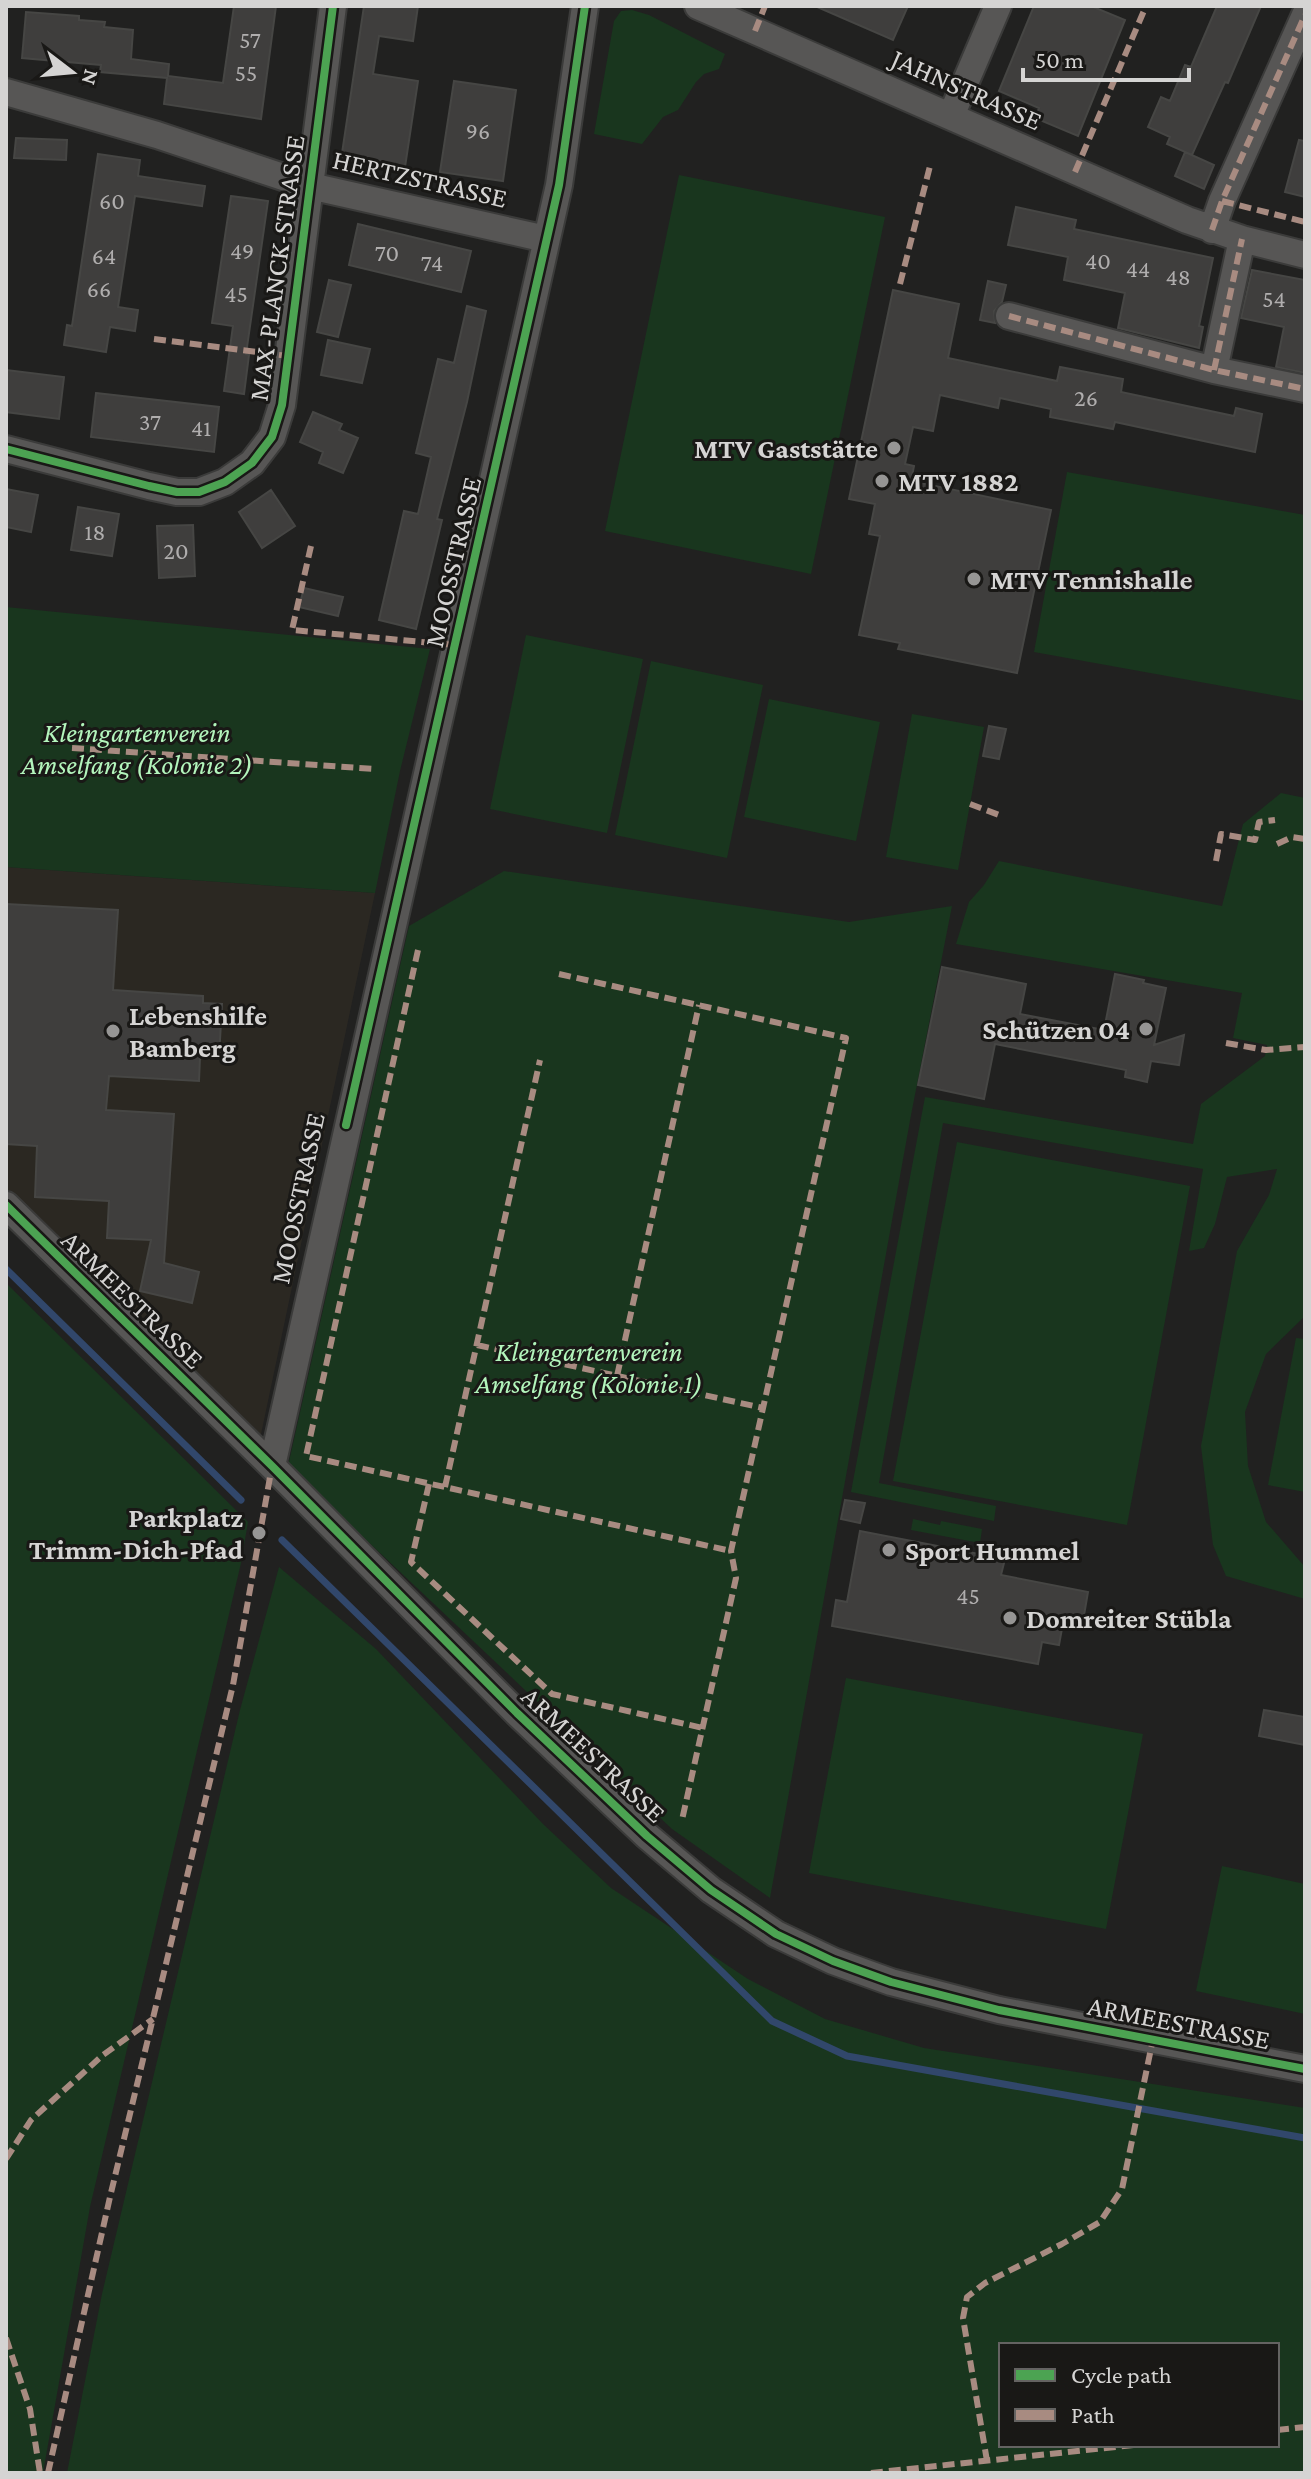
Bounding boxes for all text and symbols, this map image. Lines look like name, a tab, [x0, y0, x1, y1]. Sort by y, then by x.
house number: 57	[239, 26, 261, 53]
north arrow	[32, 32, 112, 112]
scale bar	[1023, 32, 1189, 82]
street label: JAHNSTRASSE	[884, 41, 1047, 136]
text: 50 m	[1035, 46, 1084, 73]
house number: 55	[235, 59, 257, 86]
text: N	[77, 67, 105, 88]
house number: 96	[466, 117, 490, 144]
street label: MAX-PLANCK-STRASSE	[242, 133, 311, 403]
street label: HERTZSTRASSE	[330, 143, 510, 214]
house number: 60	[99, 187, 125, 214]
house number: 49	[230, 237, 254, 264]
house number: 70	[375, 239, 399, 266]
house number: 64	[92, 242, 116, 269]
house number: 40	[1085, 247, 1111, 274]
house number: 74	[421, 249, 443, 276]
house number: 44	[1126, 255, 1150, 282]
house number: 48	[1165, 263, 1191, 290]
house number: 66	[87, 275, 111, 302]
house number: 45	[224, 280, 248, 307]
house number: 54	[1262, 285, 1286, 312]
house number: 26	[1074, 384, 1098, 411]
house number: 37	[139, 408, 161, 435]
house number: 41	[191, 414, 211, 441]
place label: MTV Gaststätte	[694, 433, 878, 464]
marker: MTV Gaststätte	[885, 439, 903, 457]
place label: MTV 1882	[898, 466, 1018, 497]
marker: MTV 1882	[873, 472, 891, 490]
street label: MOOSSTRASSE	[418, 474, 487, 650]
house number: 18	[85, 518, 105, 545]
house number: 20	[163, 537, 189, 564]
place label: MTV Tennishalle	[990, 564, 1193, 595]
marker: MTV Tennishalle	[965, 570, 983, 588]
park label: Kleingartenverein Amselfang (Kolonie 2)	[19, 717, 253, 781]
place label: Lebenshilfe Bamberg	[129, 1000, 267, 1063]
place label: Schützen 04	[982, 1014, 1130, 1045]
marker: Schützen 04	[1137, 1020, 1155, 1038]
marker: Lebenshilfe Bamberg	[104, 1022, 122, 1040]
street label: MOOSSTRASSE	[264, 1110, 331, 1286]
street label: ARMEESTRASSE	[55, 1224, 210, 1375]
park label: Kleingartenverein Amselfang (Kolonie 1)	[473, 1336, 703, 1400]
place label: Parkplatz Trimm-Dich-Pfad	[29, 1502, 244, 1565]
marker: Parkplatz Trimm-Dich-Pfad	[250, 1524, 268, 1542]
place label: Sport Hummel	[905, 1535, 1079, 1566]
marker: Sport Hummel	[880, 1541, 898, 1559]
house number: 45	[956, 1582, 980, 1609]
place label: Domreiter Stübla	[1026, 1603, 1232, 1634]
marker: Domreiter Stübla	[1001, 1609, 1019, 1627]
street label: ARMEESTRASSE	[515, 1680, 672, 1829]
street label: ARMEESTRASSE	[1085, 1990, 1273, 2055]
legend	[999, 2343, 1279, 2447]
text: Cycle path	[1071, 2361, 1172, 2388]
text: Path	[1071, 2401, 1115, 2428]

